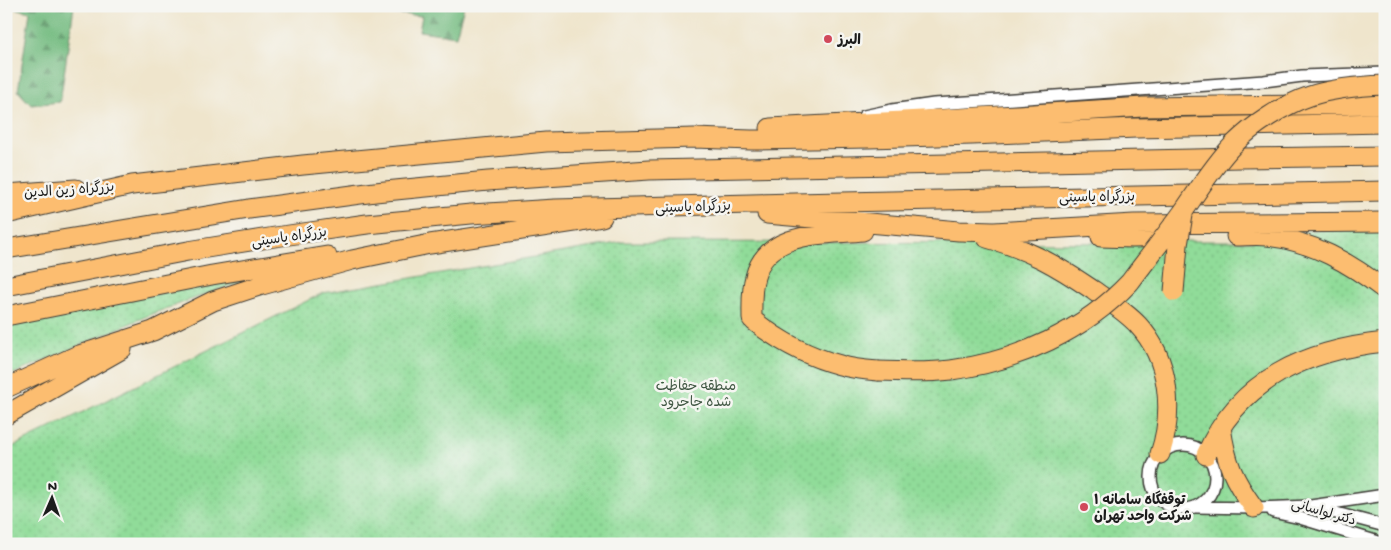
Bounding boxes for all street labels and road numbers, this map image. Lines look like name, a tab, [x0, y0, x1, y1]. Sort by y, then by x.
street label: بزرگراه زین الدین	[23, 178, 115, 203]
street label: بزرگراه یاسینی	[1059, 187, 1135, 208]
street label: بزرگراه یاسینی	[655, 197, 731, 218]
street label: بزرگراه یاسینی	[250, 223, 328, 252]
street label: دکتر لواسانی	[1289, 496, 1357, 531]

